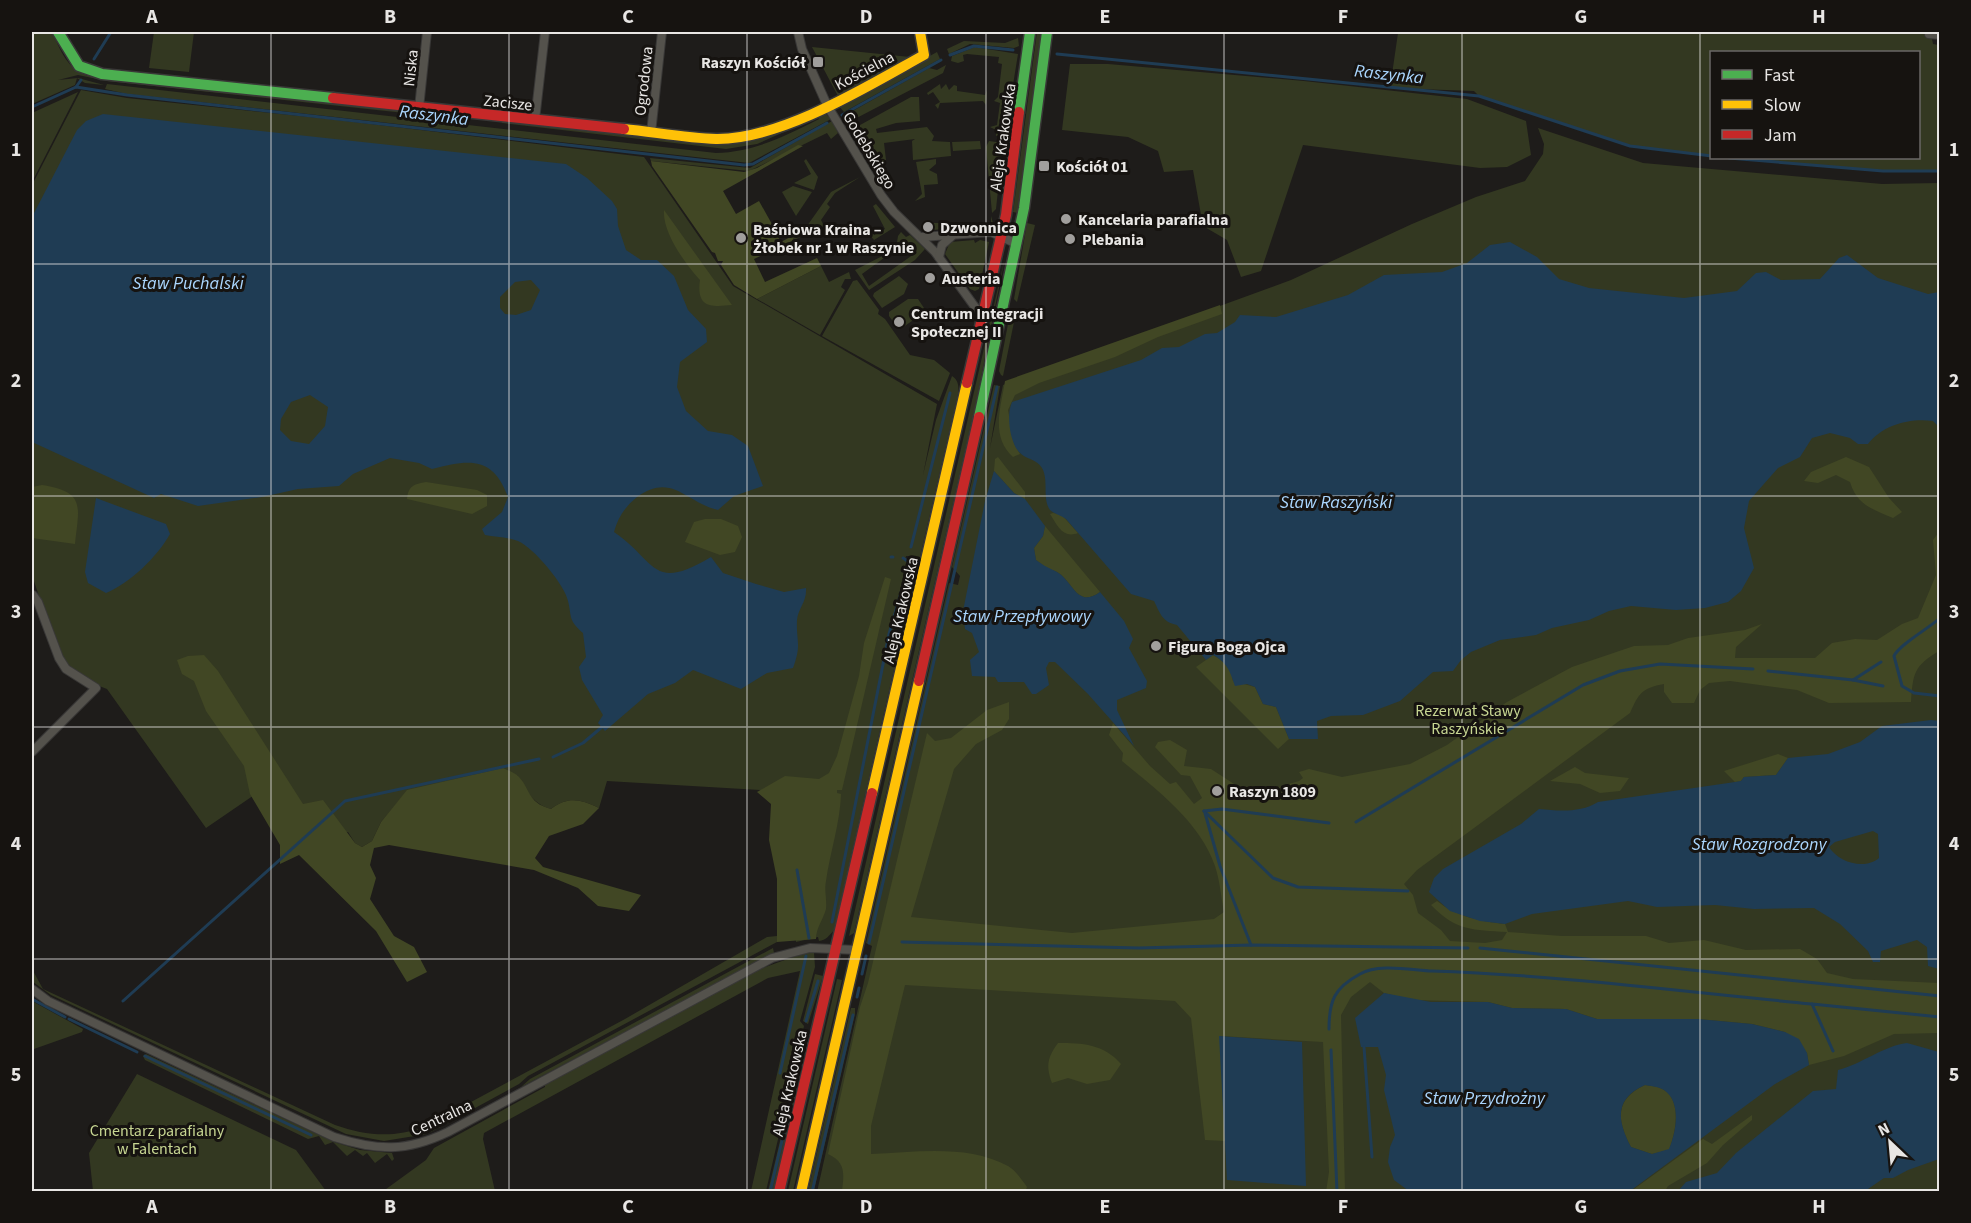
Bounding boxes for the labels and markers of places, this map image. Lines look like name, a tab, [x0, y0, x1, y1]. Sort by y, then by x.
place label: Raszyn Kościół	[701, 52, 806, 74]
marker: Raszyn Kościół	[811, 55, 825, 69]
place label: Kościół 01	[1056, 156, 1128, 178]
marker: Kościół 01	[1037, 159, 1051, 173]
place label: Kancelaria parafialna	[1078, 209, 1228, 231]
marker: Kancelaria parafialna	[1059, 212, 1073, 226]
place label: Dzwonnica	[940, 217, 1017, 239]
place label: Baśniowa Kraina – Żłobek nr 1 w Raszynie	[753, 219, 914, 259]
marker: Dzwonnica	[921, 220, 935, 234]
place label: Plebania	[1082, 229, 1144, 251]
marker: Baśniowa Kraina – Żłobek nr 1 w Raszynie	[734, 231, 748, 245]
marker: Plebania	[1063, 232, 1077, 246]
place label: Austeria	[941, 268, 1000, 290]
marker: Austeria	[923, 271, 937, 285]
place label: Centrum Integracji Społecznej II	[911, 303, 1043, 343]
marker: Centrum Integracji Społecznej II	[892, 315, 906, 329]
place label: Figura Boga Ojca	[1168, 636, 1286, 658]
marker: Figura Boga Ojca	[1149, 639, 1163, 653]
place label: Raszyn 1809	[1229, 781, 1316, 803]
marker: Raszyn 1809	[1210, 784, 1224, 798]

